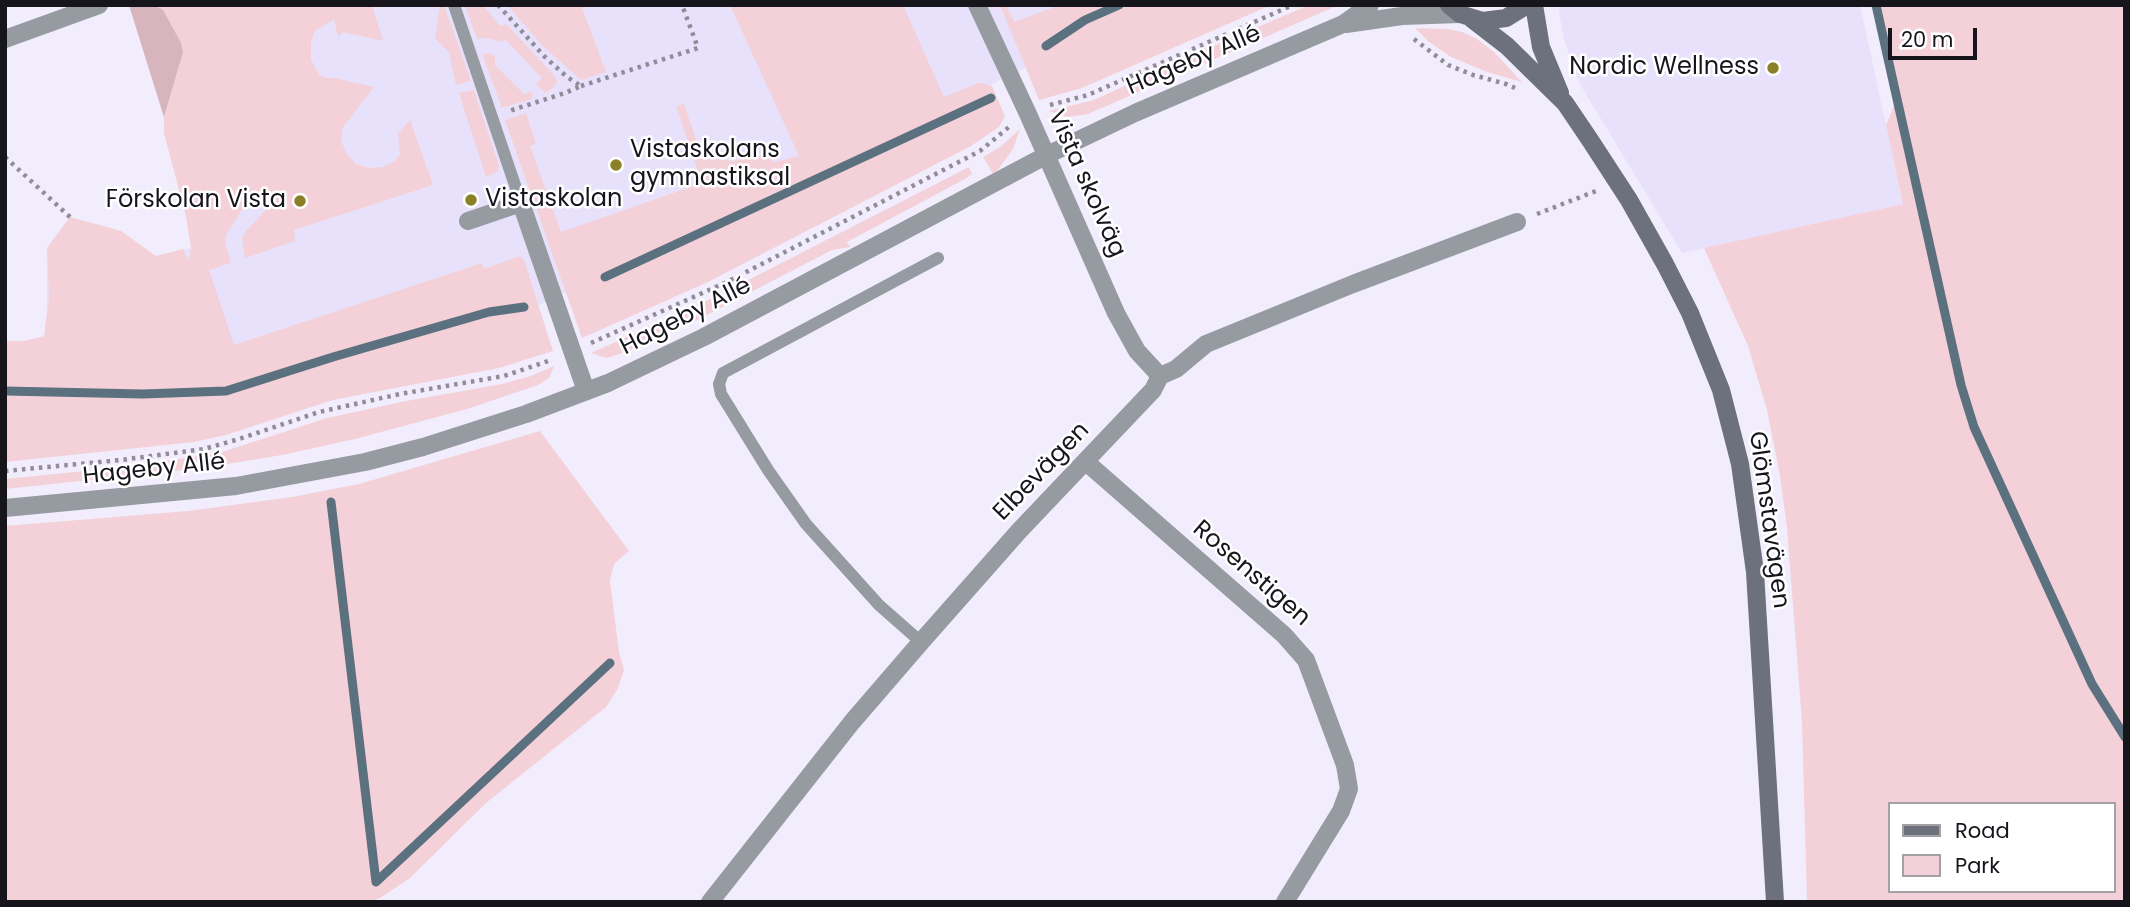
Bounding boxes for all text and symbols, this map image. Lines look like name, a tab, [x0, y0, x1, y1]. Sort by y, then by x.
scale bar	[1892, 14, 1981, 58]
street label: Hageby Allé	[1123, 20, 1265, 102]
text: 20 m	[1901, 25, 1954, 54]
place label: Nordic Wellness	[1569, 54, 1759, 82]
marker: Nordic Wellness	[1765, 60, 1781, 76]
street label: Vista skolväg	[1041, 106, 1131, 262]
place label: Vistaskolans gymnastiksal	[630, 137, 790, 193]
marker: Vistaskolans gymnastiksal	[608, 157, 624, 173]
place label: Vistaskolan	[485, 186, 622, 214]
place label: Förskolan Vista	[106, 187, 286, 215]
marker: Vistaskolan	[463, 192, 479, 208]
marker: Förskolan Vista	[292, 193, 308, 209]
street label: Hageby Allé	[616, 272, 756, 362]
street label: Elbevägen	[988, 417, 1096, 527]
street label: Glömstavägen	[1741, 430, 1795, 610]
street label: Hageby Allé	[81, 448, 227, 492]
street label: Rosenstigen	[1186, 515, 1316, 633]
legend	[1888, 802, 2116, 893]
text: Road	[1955, 816, 2010, 845]
text: Park	[1955, 851, 2000, 880]

